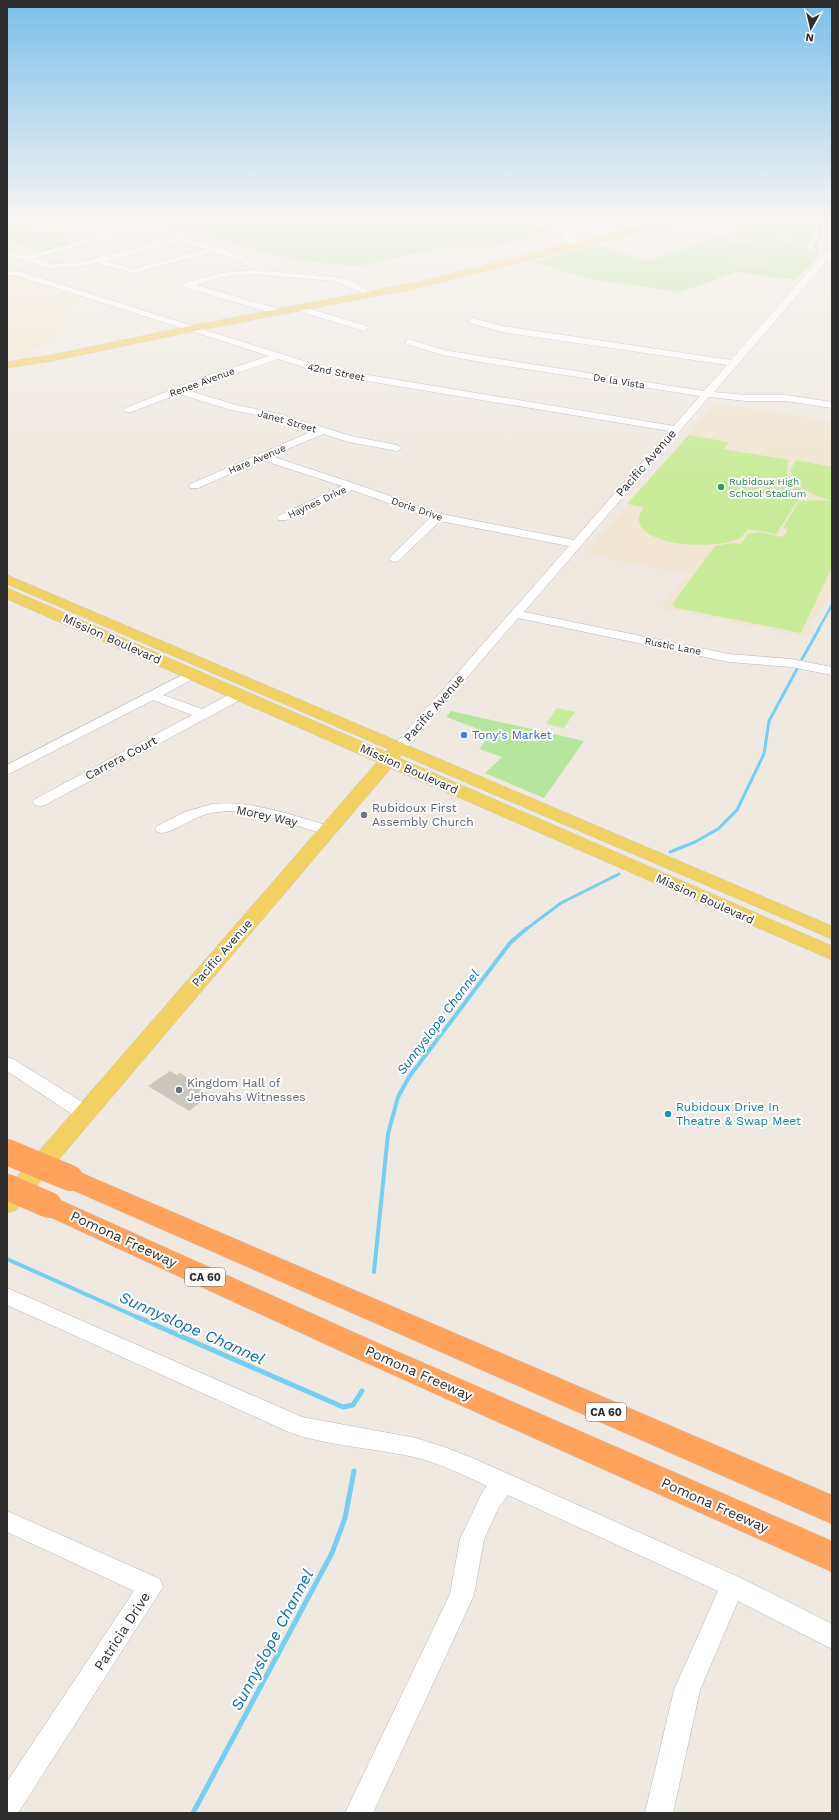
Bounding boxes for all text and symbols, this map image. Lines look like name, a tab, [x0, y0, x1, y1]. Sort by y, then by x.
north arrow	[791, 8, 831, 48]
text: N	[805, 30, 815, 44]
street label: 42nd Street	[307, 361, 366, 383]
street label: Renee Avenue	[168, 365, 236, 399]
street label: De la Vista	[592, 371, 646, 391]
street label: Janet Street	[256, 407, 318, 435]
street label: Pacific Avenue	[613, 426, 679, 500]
street label: Hare Avenue	[227, 442, 287, 476]
place label: Rubidoux High School Stadium	[729, 476, 806, 499]
marker: Rubidoux High School Stadium	[716, 482, 726, 492]
street label: Haynes Drive	[286, 484, 348, 520]
street label: Doris Drive	[390, 495, 444, 523]
street label: Mission Boulevard	[61, 611, 163, 667]
street label: Rustic Lane	[644, 635, 702, 657]
street label: Pacific Avenue	[401, 671, 467, 745]
place label: Tony's Market	[472, 728, 552, 742]
marker: Tony's Market	[459, 730, 469, 740]
street label: Carrera Court	[83, 733, 159, 783]
street label: Mission Boulevard	[358, 741, 460, 797]
place label: Rubidoux First Assembly Church	[372, 801, 474, 829]
street label: Morey Way	[235, 803, 300, 829]
marker: Rubidoux First Assembly Church	[359, 810, 369, 820]
street label: Mission Boulevard	[654, 871, 756, 927]
street label: Pacific Avenue	[189, 916, 255, 990]
water label: Sunnyslope Channel	[394, 967, 482, 1077]
place label: Kingdom Hall of Jehovahs Witnesses	[187, 1076, 306, 1104]
marker: Kingdom Hall of Jehovahs Witnesses	[174, 1085, 184, 1095]
place label: Rubidoux Drive In Theatre & Swap Meet	[676, 1100, 801, 1128]
marker: Rubidoux Drive In Theatre & Swap Meet	[663, 1109, 673, 1119]
street label: Pomona Freeway	[68, 1207, 180, 1271]
road number: CA 60	[185, 1268, 225, 1286]
water label: Sunnyslope Channel	[116, 1287, 268, 1369]
street label: Pomona Freeway	[363, 1342, 476, 1404]
road number: CA 60	[586, 1403, 626, 1421]
street label: Pomona Freeway	[659, 1474, 772, 1536]
water label: Sunnyslope Channel	[227, 1566, 317, 1714]
street label: Patricia Drive	[91, 1589, 153, 1673]

